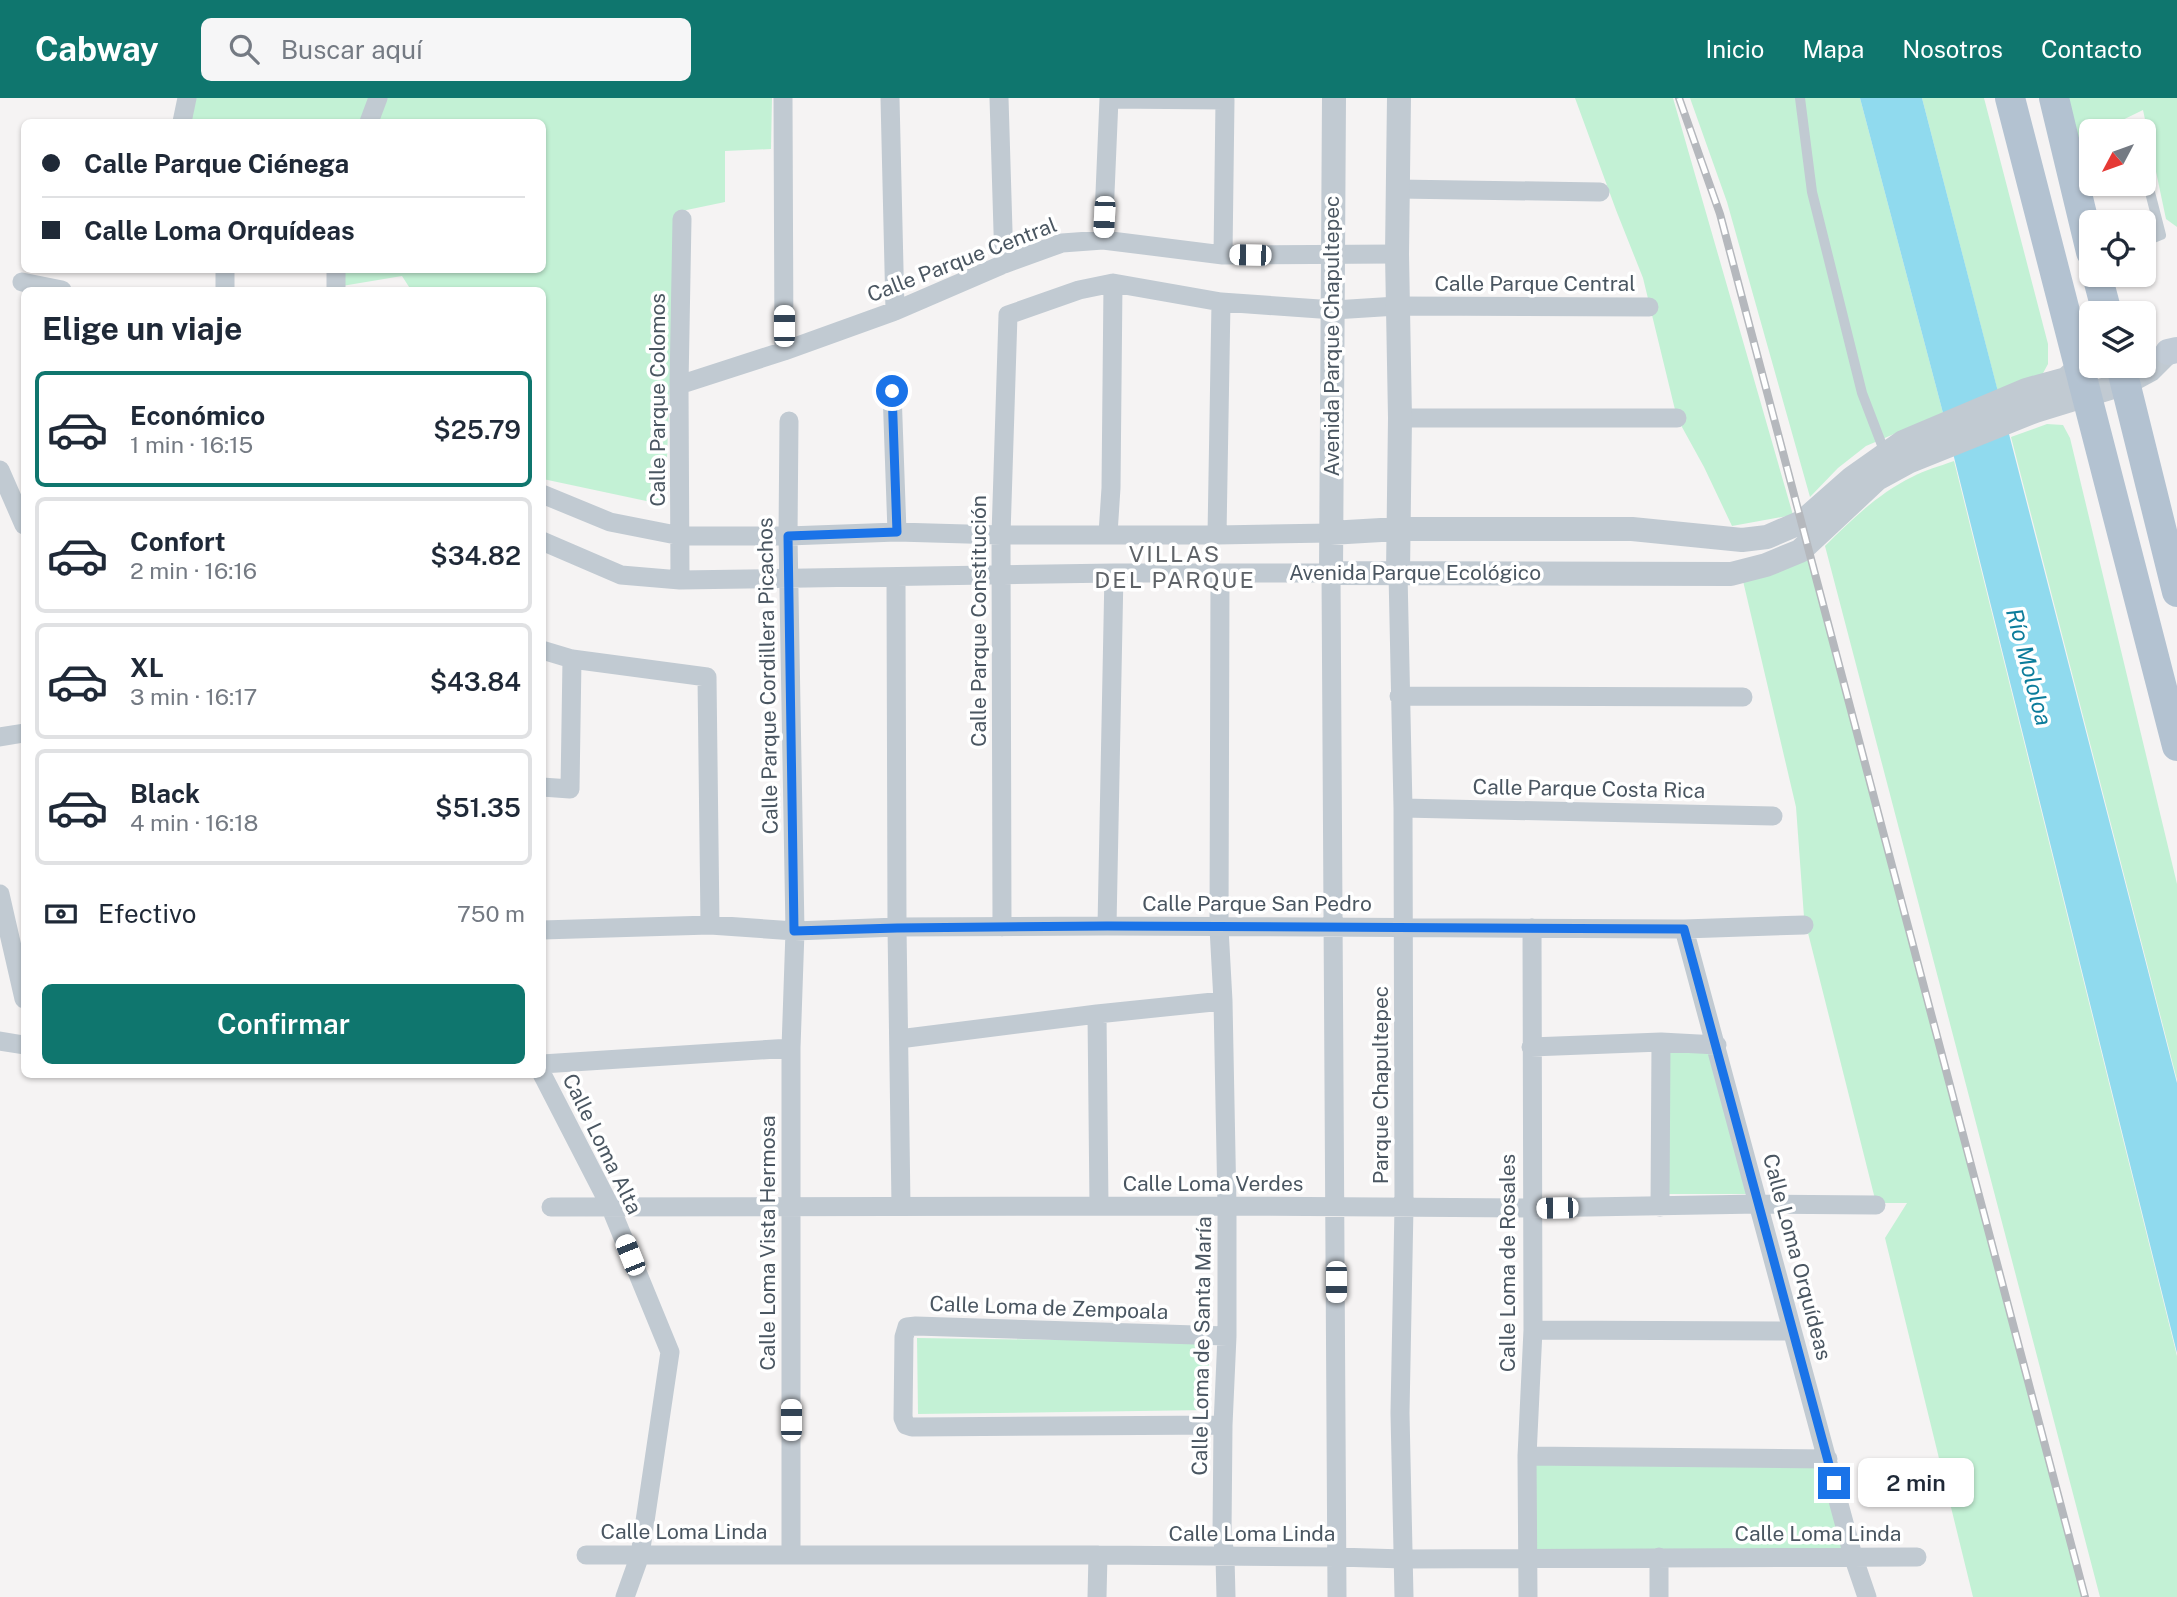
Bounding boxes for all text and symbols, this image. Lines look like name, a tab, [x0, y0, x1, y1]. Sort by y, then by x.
search box	[201, 18, 691, 81]
text: Cabway	[35, 30, 159, 68]
icon: search	[225, 30, 263, 68]
text: Buscar aquí	[281, 34, 423, 65]
text: Inicio	[1705, 35, 1764, 63]
text: Mapa	[1802, 35, 1864, 63]
text: Nosotros	[1902, 35, 2003, 63]
text: Contacto	[2041, 35, 2142, 63]
north arrow	[2079, 119, 2156, 196]
map controls	[2079, 119, 2156, 378]
text: Calle Parque Ciénega	[84, 148, 349, 179]
car	[1093, 195, 1116, 239]
street label: Avenida Parque Chapultepec	[1319, 196, 1344, 476]
button: locate	[2079, 210, 2156, 287]
street label: Calle Parque Central	[864, 212, 1060, 307]
text: Calle Loma Orquídeas	[84, 215, 355, 246]
car	[1229, 244, 1272, 266]
street label: Calle Parque Central	[1434, 271, 1636, 296]
street label: Calle Parque Colomos	[645, 293, 670, 507]
button: layers	[2079, 301, 2156, 378]
car	[774, 305, 795, 347]
text: Elige un viaje	[42, 310, 242, 347]
route start	[876, 375, 908, 407]
icon: car	[46, 398, 109, 461]
text: Económico	[130, 400, 265, 431]
text: $25.79	[433, 414, 521, 445]
text: 1 min · 16:15	[130, 431, 253, 458]
street label: Calle Parque Constitución	[966, 495, 991, 747]
street label: Calle Parque Cordillera Picachos	[752, 517, 783, 835]
icon: car	[46, 524, 109, 587]
text: Confort	[130, 526, 226, 557]
text: $34.82	[430, 540, 521, 571]
district label: VILLAS DEL PARQUE	[1094, 540, 1256, 593]
text: 2 min · 16:16	[130, 557, 257, 584]
street label: Avenida Parque Ecológico	[1289, 560, 1541, 585]
water label: Río Mololoa	[2001, 605, 2058, 728]
icon: car	[46, 650, 109, 713]
text: XL	[130, 652, 164, 683]
text: $43.84	[430, 666, 521, 697]
text: 3 min · 16:17	[130, 683, 257, 710]
street label: Calle Parque Costa Rica	[1472, 774, 1706, 803]
icon: car	[46, 776, 109, 839]
text: Black	[130, 778, 200, 809]
text: $51.35	[435, 792, 521, 823]
text: 4 min · 16:18	[130, 809, 258, 836]
street label: Calle Parque San Pedro	[1142, 891, 1372, 916]
icon: cash	[42, 895, 80, 933]
text: Efectivo	[98, 898, 196, 929]
text: 750 m	[457, 900, 525, 927]
button: Confirmar	[42, 984, 525, 1064]
street label: Parque Chapultepec	[1368, 986, 1393, 1184]
street label: Calle Loma Alta	[558, 1069, 647, 1218]
street label: Calle Loma Vista Hermosa	[755, 1115, 780, 1371]
street label: Calle Loma Orquídeas	[1758, 1151, 1837, 1363]
street label: Calle Loma de Rosales	[1495, 1154, 1520, 1372]
street label: Calle Loma Verdes	[1123, 1171, 1303, 1196]
car	[1536, 1197, 1579, 1219]
street label: Calle Loma de Santa María	[1187, 1216, 1216, 1476]
car	[613, 1232, 648, 1278]
car	[1326, 1261, 1347, 1303]
street label: Calle Loma de Zempoala	[929, 1291, 1169, 1324]
car	[781, 1399, 802, 1441]
callout: 2 min	[1858, 1458, 1974, 1508]
route end	[1818, 1467, 1850, 1499]
text: 2 min	[1886, 1469, 1946, 1496]
street label: Calle Loma Linda	[601, 1519, 767, 1544]
street label: Calle Loma Linda	[1169, 1521, 1335, 1546]
street label: Calle Loma Linda	[1735, 1521, 1901, 1546]

